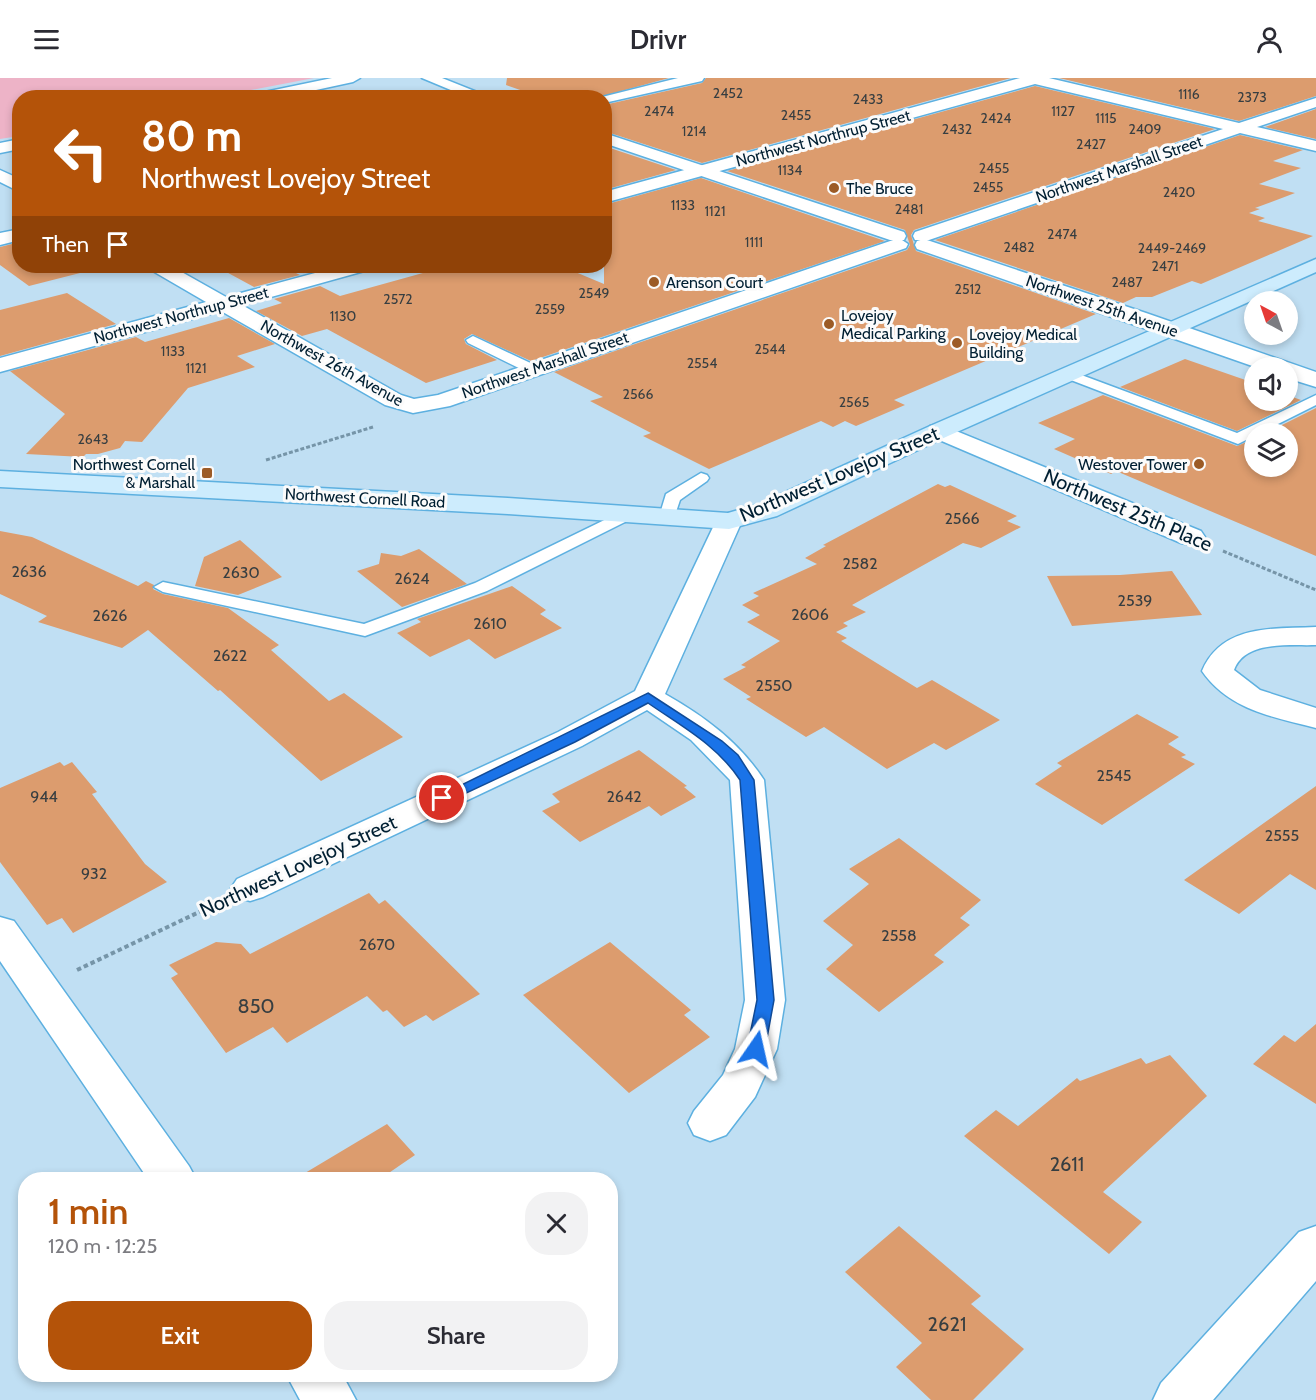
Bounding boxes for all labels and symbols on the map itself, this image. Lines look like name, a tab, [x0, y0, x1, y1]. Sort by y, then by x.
house number: 2452	[713, 84, 743, 102]
house number: 1116	[1178, 85, 1200, 103]
house number: 2373	[1237, 88, 1267, 106]
house number: 2433	[853, 90, 883, 108]
house number: 2474	[644, 102, 674, 120]
house number: 1127	[1051, 102, 1075, 120]
street label: Northwest Northrup Street	[734, 105, 913, 170]
house number: 2455	[781, 106, 811, 124]
house number: 2424	[981, 109, 1011, 127]
house number: 1115	[1095, 109, 1117, 127]
house number: 2432	[942, 120, 972, 138]
house number: 2409	[1128, 120, 1162, 138]
house number: 1214	[682, 122, 706, 140]
street label: Northwest Marshall Street	[1033, 131, 1205, 206]
house number: 2427	[1076, 135, 1106, 153]
house number: 2455	[979, 159, 1009, 177]
house number: 1134	[778, 161, 802, 179]
house number: 2455	[973, 178, 1003, 196]
place label: The Bruce	[846, 179, 913, 198]
marker: The Bruce	[827, 181, 841, 195]
house number: 2420	[1163, 183, 1195, 201]
house number: 1133	[671, 196, 695, 214]
house number: 2481	[895, 200, 923, 218]
house number: 1121	[704, 202, 726, 220]
house number: 2474	[1047, 225, 1077, 243]
house number: 1111	[745, 233, 763, 251]
house number: 2482	[1003, 238, 1035, 256]
house number: 2449-2469	[1138, 239, 1206, 257]
house number: 2471	[1151, 257, 1179, 275]
street label: Northwest 25th Avenue	[1023, 271, 1181, 341]
place label: Arenson Court	[666, 273, 764, 292]
house number: 2487	[1112, 273, 1142, 291]
marker: Arenson Court	[647, 275, 661, 289]
house number: 2512	[955, 280, 981, 298]
street label: Northwest Northrup Street	[92, 282, 271, 347]
house number: 2549	[579, 284, 610, 302]
house number: 2572	[383, 290, 413, 308]
north arrow	[1244, 291, 1298, 345]
house number: 2559	[535, 300, 565, 318]
place label: Lovejoy Medical Parking	[841, 306, 947, 343]
house number: 1130	[330, 307, 356, 325]
street label: Northwest 26th Avenue	[257, 316, 407, 410]
marker: Lovejoy Medical Parking	[822, 317, 836, 331]
place label: Lovejoy Medical Building	[969, 325, 1077, 362]
street label: Northwest Marshall Street	[459, 327, 631, 402]
marker: Lovejoy Medical Building	[950, 336, 964, 350]
house number: 2544	[754, 340, 786, 358]
house number: 1133	[161, 342, 185, 360]
house number: 2554	[687, 354, 717, 372]
house number: 1121	[185, 359, 207, 377]
house number: 2566	[623, 385, 653, 403]
house number: 2565	[839, 393, 869, 411]
street label: Northwest Lovejoy Street	[736, 421, 943, 527]
house number: 2643	[78, 430, 108, 448]
place label: Northwest Cornell & Marshall	[73, 455, 195, 492]
place label: Westover Tower	[1078, 455, 1188, 474]
marker: Westover Tower	[1192, 457, 1206, 471]
street label: Northwest 25th Place	[1040, 464, 1216, 556]
marker: Northwest Cornell & Marshall	[200, 466, 214, 480]
street label: Northwest Cornell Road	[284, 484, 446, 512]
house number: 2566	[944, 509, 980, 528]
house number: 2582	[842, 554, 878, 573]
house number: 2636	[11, 562, 47, 581]
house number: 2630	[222, 563, 260, 582]
house number: 2624	[394, 569, 430, 588]
house number: 2539	[1118, 591, 1152, 610]
house number: 2606	[791, 605, 829, 624]
house number: 2626	[93, 606, 127, 625]
house number: 2610	[473, 614, 507, 633]
house number: 2622	[213, 646, 247, 665]
house number: 2550	[756, 676, 792, 695]
house number: 2545	[1097, 766, 1131, 785]
pin	[416, 772, 467, 823]
house number: 944	[30, 787, 58, 806]
house number: 2642	[606, 787, 642, 806]
street label: Northwest Lovejoy Street	[196, 810, 400, 922]
house number: 2555	[1265, 826, 1299, 845]
house number: 932	[81, 864, 107, 883]
house number: 2558	[881, 926, 917, 945]
house number: 2670	[359, 935, 395, 954]
house number: 850	[238, 994, 274, 1018]
position arrow	[724, 1017, 788, 1081]
house number: 2611	[1050, 1152, 1084, 1176]
house number: 2621	[928, 1312, 966, 1336]

